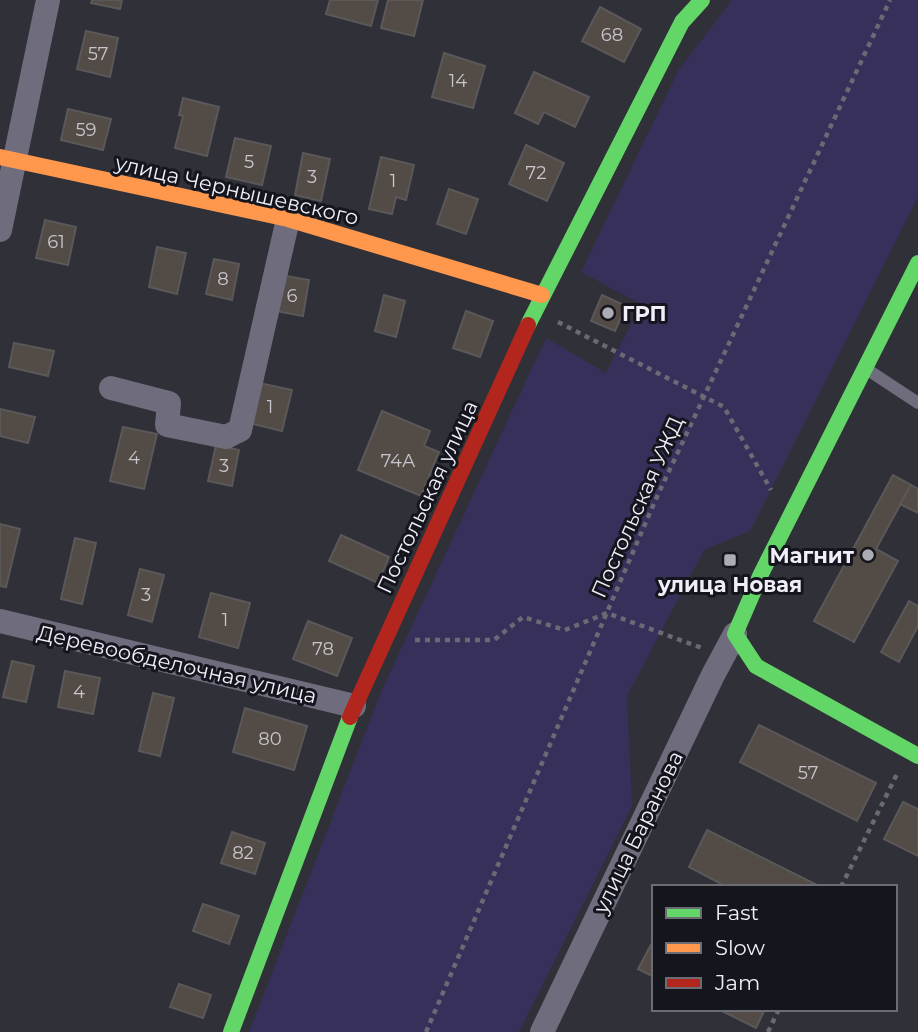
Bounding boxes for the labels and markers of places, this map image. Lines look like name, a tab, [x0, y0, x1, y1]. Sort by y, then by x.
place label: ГРП	[622, 301, 667, 326]
marker: ГРП	[600, 305, 616, 321]
place label: Магнит	[770, 543, 855, 568]
marker: Магнит	[860, 547, 876, 563]
marker: улица Новая	[722, 552, 738, 568]
place label: улица Новая	[657, 572, 802, 597]

